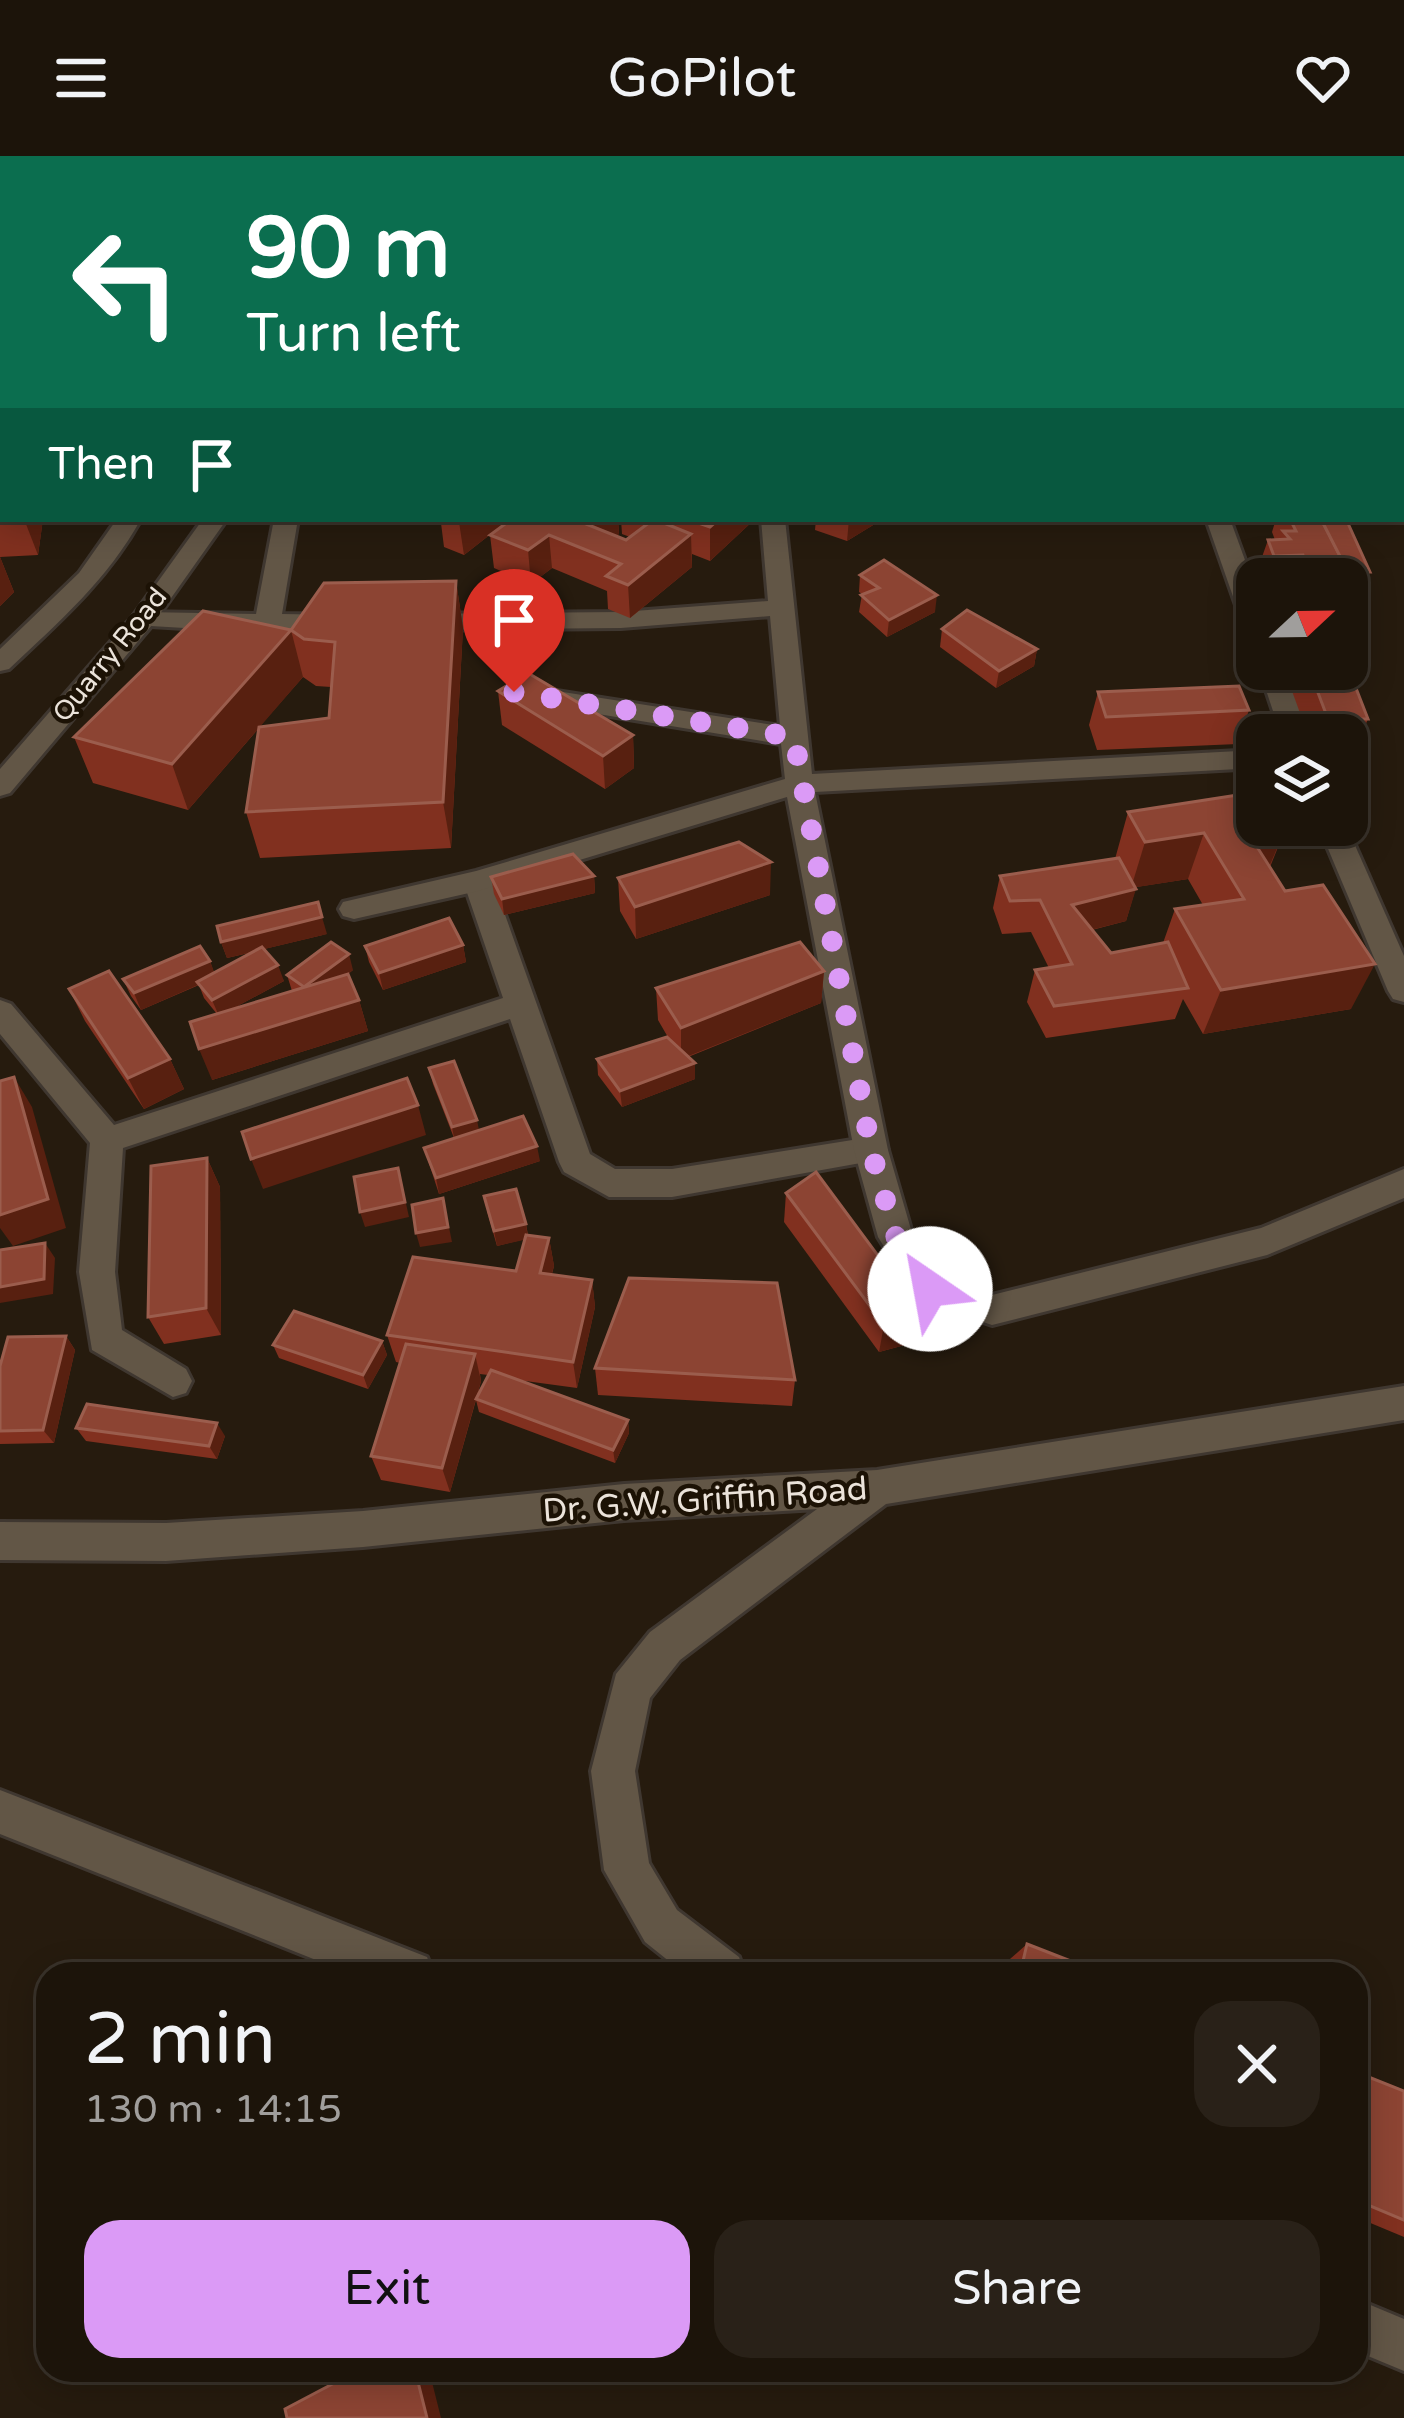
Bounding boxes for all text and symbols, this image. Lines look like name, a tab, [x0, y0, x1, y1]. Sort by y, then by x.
icon: menu	[48, 45, 114, 111]
icon: heart	[1290, 45, 1356, 111]
text: GoPilot	[608, 46, 796, 111]
text: 90 m	[246, 199, 450, 300]
icon: left	[48, 204, 204, 360]
text: Turn left	[246, 301, 461, 366]
icon: arrive	[179, 432, 245, 498]
text: Then	[48, 438, 155, 492]
north arrow	[1236, 558, 1368, 690]
map controls	[1236, 558, 1368, 846]
pin	[463, 569, 565, 692]
street label: Quarry Road	[46, 581, 174, 729]
icon: arrive	[481, 587, 547, 653]
button: layers	[1236, 714, 1368, 846]
position arrow	[867, 1226, 993, 1352]
street label: Dr. G.W. Griffin Road	[541, 1469, 869, 1531]
text: 2 min	[84, 1997, 276, 2084]
button: close	[1194, 2001, 1320, 2127]
text: 130 m · 14:15	[84, 2086, 342, 2133]
button: Exit	[84, 2220, 690, 2358]
button: Share	[714, 2220, 1320, 2358]

